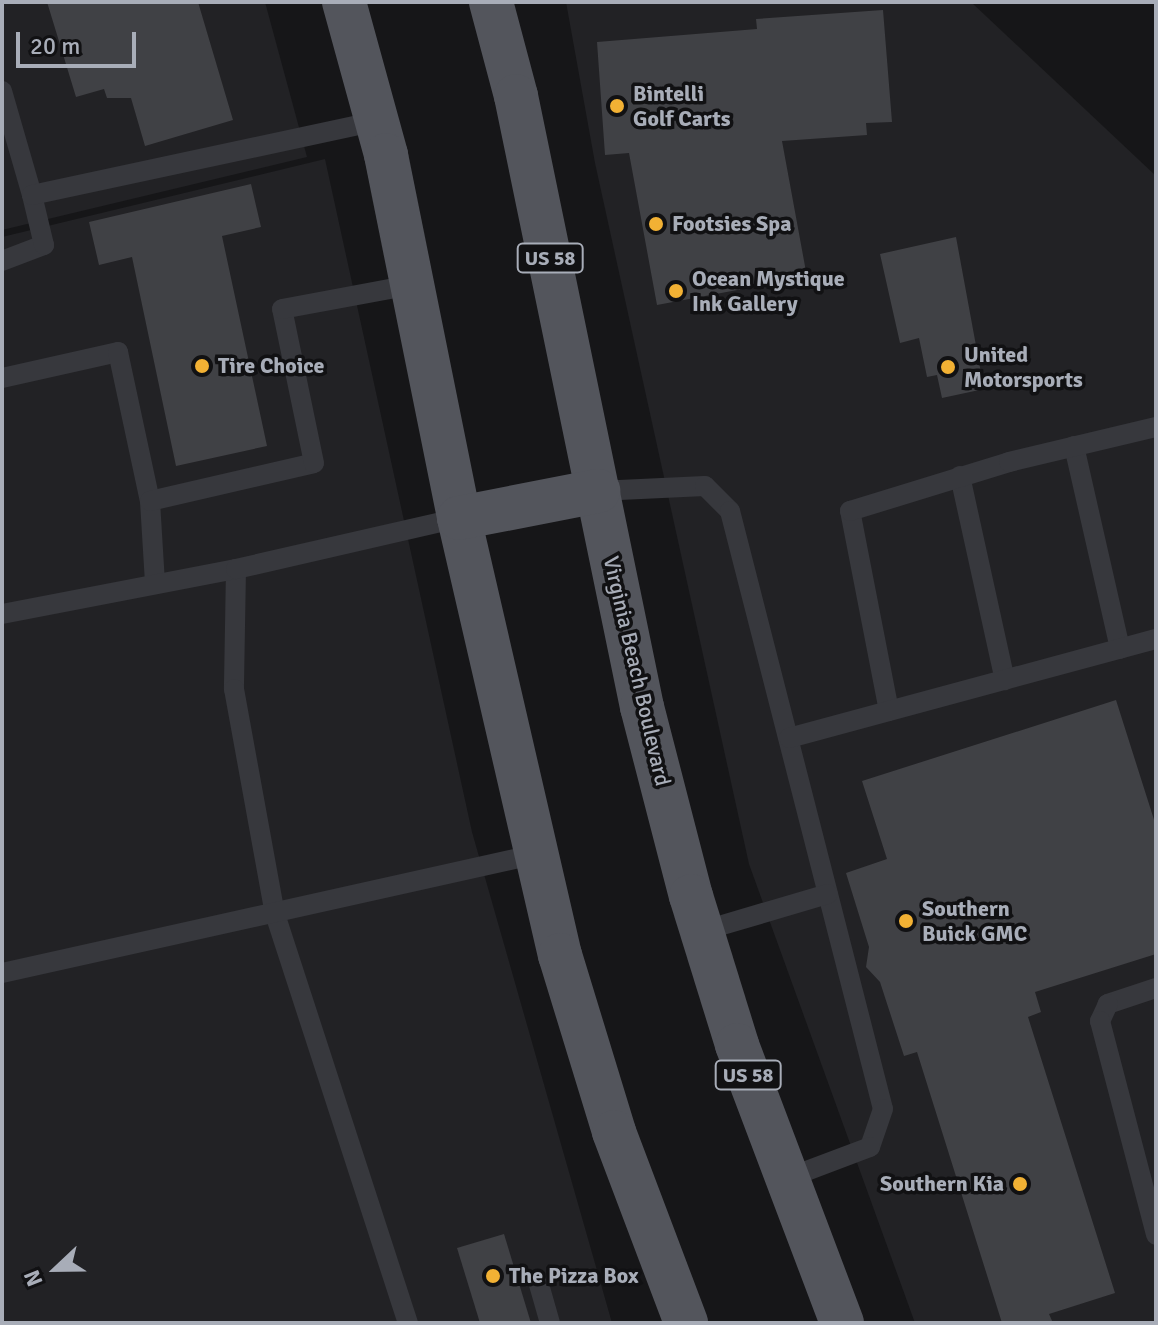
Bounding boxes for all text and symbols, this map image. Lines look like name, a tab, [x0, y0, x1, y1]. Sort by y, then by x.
scale bar	[20, 16, 140, 66]
text: 20 m	[30, 31, 80, 61]
place label: Bintelli Golf Carts	[633, 80, 730, 132]
marker: Bintelli Golf Carts	[608, 97, 626, 115]
place label: Footsies Spa	[672, 211, 791, 237]
marker: Footsies Spa	[647, 215, 665, 233]
road number: US 58	[516, 242, 584, 274]
place label: Ocean Mystique Ink Gallery	[692, 265, 845, 316]
marker: Ocean Mystique Ink Gallery	[667, 282, 685, 300]
place label: United Motorsports	[964, 341, 1083, 392]
place label: Tire Choice	[218, 353, 325, 379]
marker: Tire Choice	[193, 357, 211, 375]
marker: United Motorsports	[939, 358, 957, 376]
street label: Virginia Beach Boulevard	[598, 554, 676, 788]
place label: Southern Buick GMC	[922, 895, 1027, 946]
marker: Southern Buick GMC	[897, 912, 915, 930]
road number: US 58	[714, 1059, 782, 1091]
place label: Southern Kia	[880, 1171, 1004, 1197]
marker: Southern Kia	[1011, 1175, 1029, 1193]
north arrow	[16, 1229, 96, 1309]
place label: The Pizza Box	[509, 1263, 639, 1289]
text: N	[18, 1266, 49, 1290]
marker: The Pizza Box	[484, 1267, 502, 1285]

